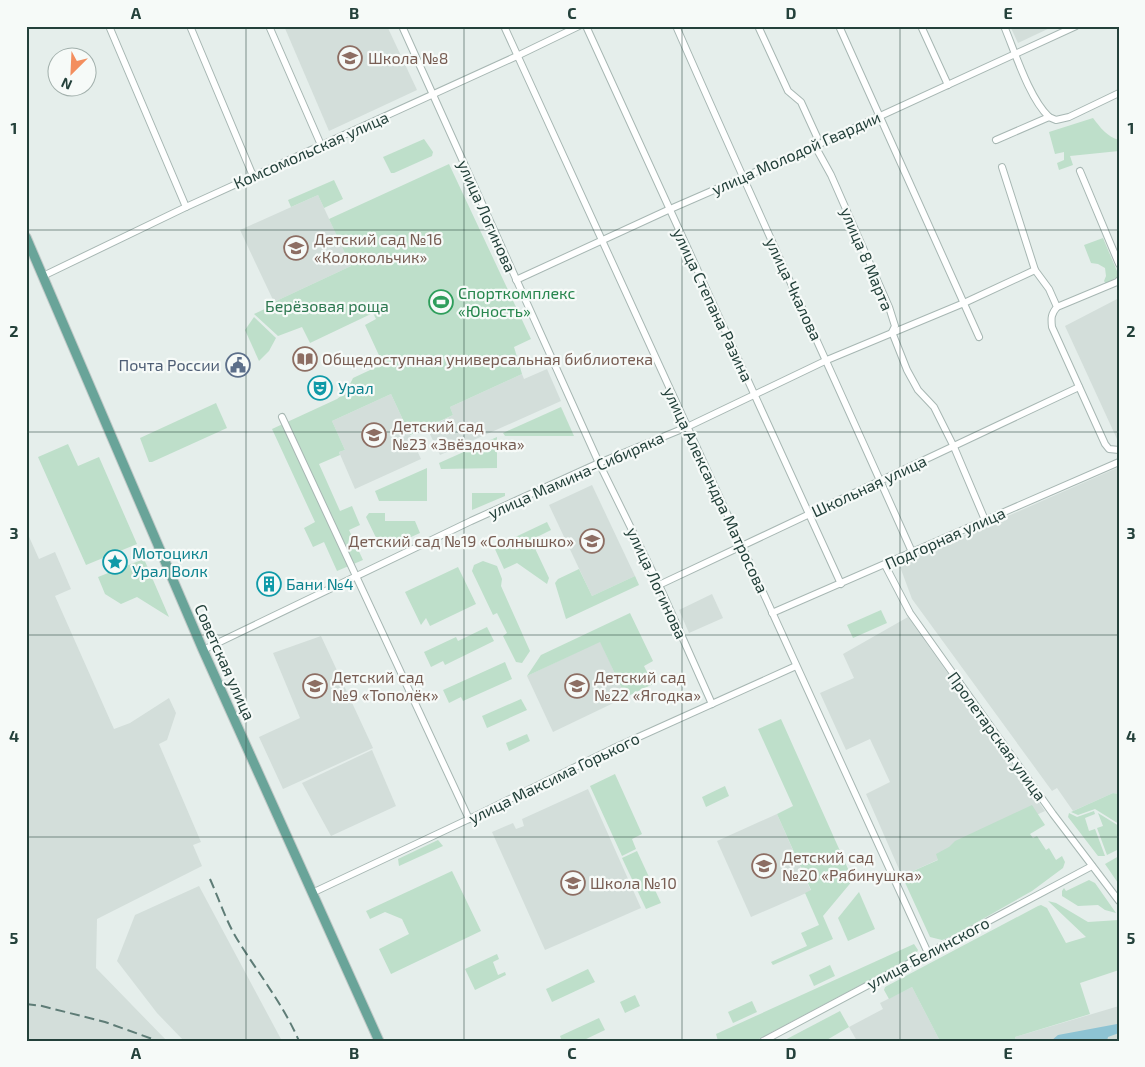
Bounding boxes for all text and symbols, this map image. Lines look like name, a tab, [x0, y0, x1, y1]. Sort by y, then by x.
text: A	[131, 3, 142, 22]
text: B	[349, 3, 359, 22]
text: C	[567, 3, 577, 22]
text: D	[786, 3, 797, 22]
text: E	[1003, 3, 1013, 22]
school or university icon: Школа №8	[337, 45, 363, 71]
north arrow	[48, 48, 98, 98]
place label: Школа №8	[368, 48, 449, 67]
text: N	[58, 75, 75, 94]
street label: Комсомольская улица	[230, 107, 392, 193]
street label: улица Молодой Гвардии	[709, 107, 883, 199]
text: 1	[11, 118, 17, 137]
text: 1	[1128, 118, 1134, 137]
street label: улица Логинова	[453, 157, 521, 275]
street label: улица 8 Марта	[836, 204, 898, 314]
street label: улица Степана Разина	[669, 225, 757, 385]
place label: Детский сад №16 «Колокольчик»	[314, 229, 442, 266]
street label: улица Чкалова	[761, 234, 827, 344]
school or university icon: Детский сад №16 «Колокольчик»	[283, 235, 309, 261]
place label: Спорткомплекс «Юность»	[458, 283, 576, 320]
sports icon: Спорткомплекс «Юность»	[428, 289, 454, 315]
park label: Берёзовая роща	[265, 296, 389, 315]
text: 2	[9, 321, 19, 340]
text: 2	[1126, 321, 1136, 340]
library icon: Общедоступная универсальная библиотека	[292, 346, 318, 372]
place label: Общедоступная универсальная библиотека	[322, 349, 653, 369]
public building icon: Почта России	[225, 352, 251, 378]
place label: Почта России	[119, 355, 220, 374]
theatre icon: Урал	[307, 375, 333, 401]
place label: Урал	[338, 378, 374, 397]
street label: улица Александра Матросова	[659, 384, 773, 596]
place label: Детский сад №23 «Звёздочка»	[392, 416, 525, 453]
school or university icon: Детский сад №23 «Звёздочка»	[361, 422, 387, 448]
street label: улица Мамина-Сибиряка	[485, 427, 667, 523]
street label: Школьная улица	[808, 451, 930, 521]
street label: Подгорная улица	[882, 502, 1008, 574]
text: 3	[9, 523, 19, 542]
text: 3	[1126, 523, 1136, 542]
street label: улица Логинова	[622, 524, 692, 642]
school or university icon: Детский сад №19 «Солнышко»	[579, 528, 605, 554]
place label: Детский сад №19 «Солнышко»	[348, 531, 574, 550]
place label: Мотоцикл Урал Волк	[132, 543, 208, 580]
place icon: Мотоцикл Урал Волк	[102, 549, 128, 575]
building icon: Бани №4	[256, 571, 282, 597]
place label: Бани №4	[286, 574, 354, 593]
street label: Советская улица	[190, 601, 260, 723]
place label: Детский сад №9 «Тополёк»	[332, 667, 439, 704]
place label: Детский сад №22 «Ягодка»	[594, 667, 701, 704]
street label: Пролетарская улица	[943, 668, 1051, 804]
school or university icon: Детский сад №9 «Тополёк»	[302, 673, 328, 699]
school or university icon: Детский сад №22 «Ягодка»	[564, 673, 590, 699]
text: 4	[9, 726, 19, 745]
text: 4	[1126, 726, 1136, 745]
street label: улица Максима Горького	[465, 728, 643, 828]
place label: Детский сад №20 «Рябинушка»	[782, 847, 922, 885]
school or university icon: Детский сад №20 «Рябинушка»	[751, 853, 777, 879]
school or university icon: Школа №10	[560, 870, 586, 896]
place label: Школа №10	[590, 873, 677, 892]
street label: улица Белинского	[863, 912, 993, 994]
text: 5	[10, 928, 19, 947]
text: 5	[1127, 928, 1136, 947]
text: A	[131, 1043, 142, 1062]
text: B	[349, 1043, 359, 1062]
text: C	[567, 1043, 577, 1062]
text: D	[786, 1043, 797, 1062]
text: E	[1003, 1043, 1013, 1062]

